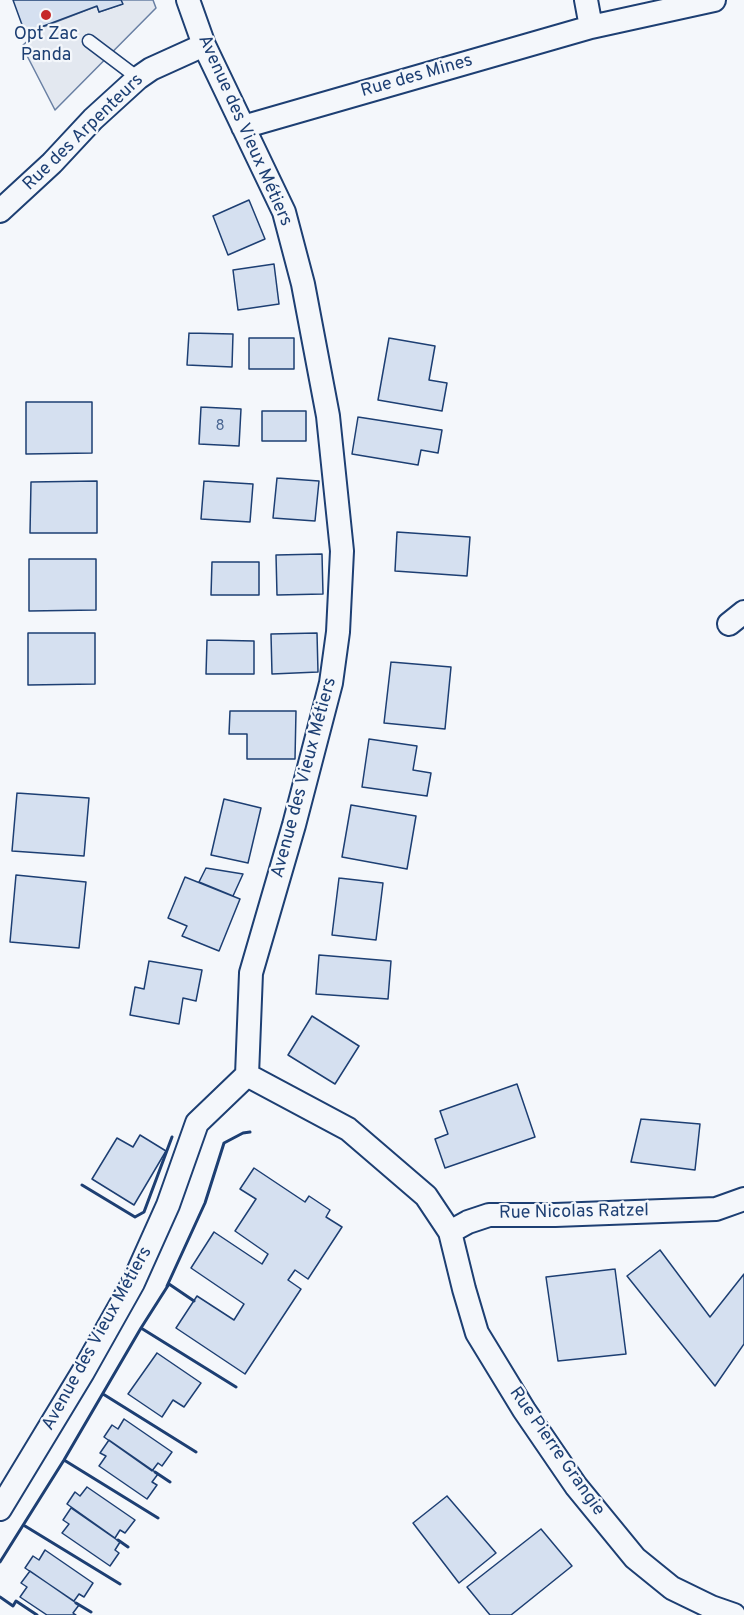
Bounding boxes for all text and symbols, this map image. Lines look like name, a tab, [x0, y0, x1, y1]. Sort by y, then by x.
marker: Opt Zac Panda	[39, 8, 53, 22]
place label: Opt Zac Panda	[14, 24, 78, 66]
street label: Avenue des Vieux Métiers	[192, 32, 296, 230]
street label: Rue des Mines	[359, 51, 475, 103]
street label: Rue des Arpenteurs	[19, 70, 149, 196]
house number: 8	[215, 418, 225, 436]
street label: Avenue des Vieux Métiers	[268, 675, 342, 881]
street label: Rue Nicolas Ratzel	[499, 1201, 649, 1225]
street label: Avenue des Vieux Métiers	[38, 1243, 158, 1435]
street label: Rue Pierre Grangie	[503, 1383, 609, 1521]

